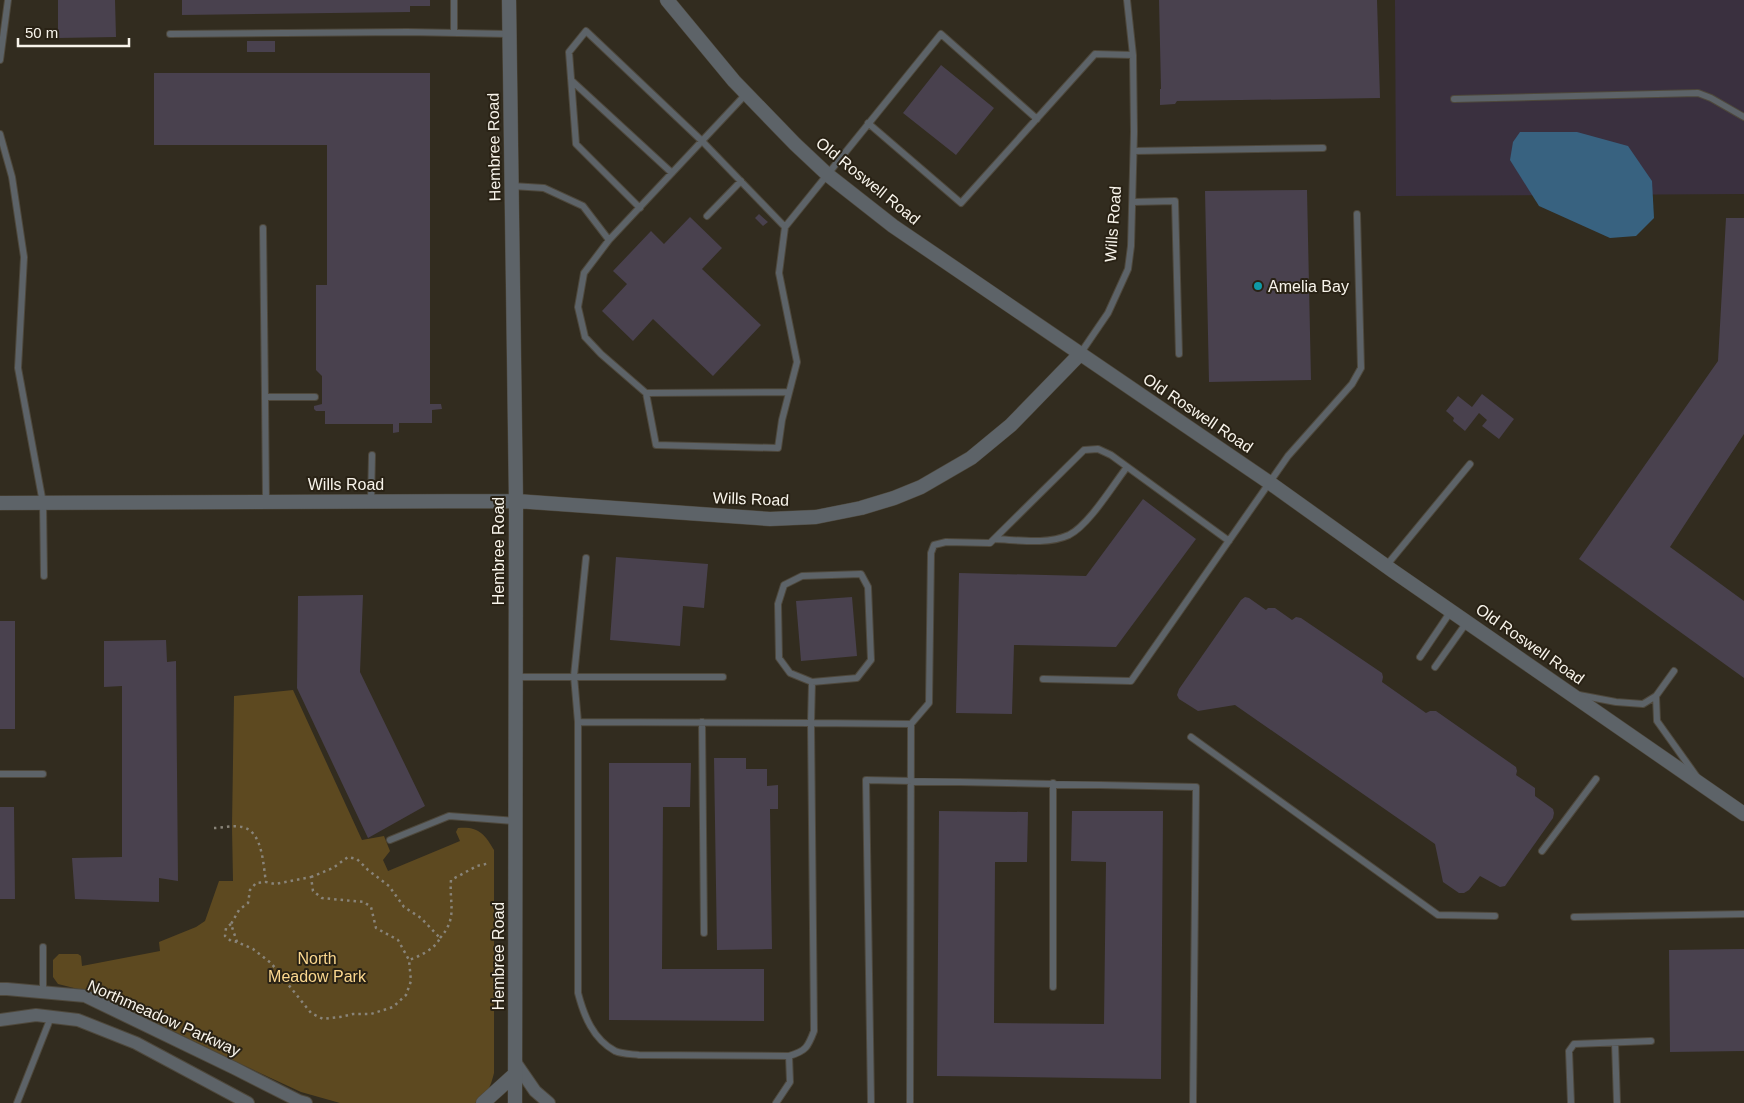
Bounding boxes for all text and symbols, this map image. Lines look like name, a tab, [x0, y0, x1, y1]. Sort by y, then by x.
scale bar	[18, 15, 129, 47]
text: 50 m	[25, 24, 58, 41]
street label: Hembree Road	[485, 93, 503, 201]
street label: Old Roswell Road	[813, 134, 923, 228]
street label: Wills Road	[1102, 185, 1124, 263]
place label: Amelia Bay	[1268, 278, 1349, 295]
marker: Amelia Bay	[1252, 280, 1264, 292]
street label: Old Roswell Road	[1140, 370, 1256, 456]
street label: Wills Road	[308, 476, 384, 493]
street label: Wills Road	[712, 489, 790, 509]
street label: Hembree Road	[490, 497, 507, 605]
street label: Old Roswell Road	[1473, 600, 1587, 688]
street label: Hembree Road	[490, 902, 507, 1010]
park label: North Meadow Park	[268, 950, 367, 985]
street label: Northmeadow Parkway	[85, 977, 243, 1059]

